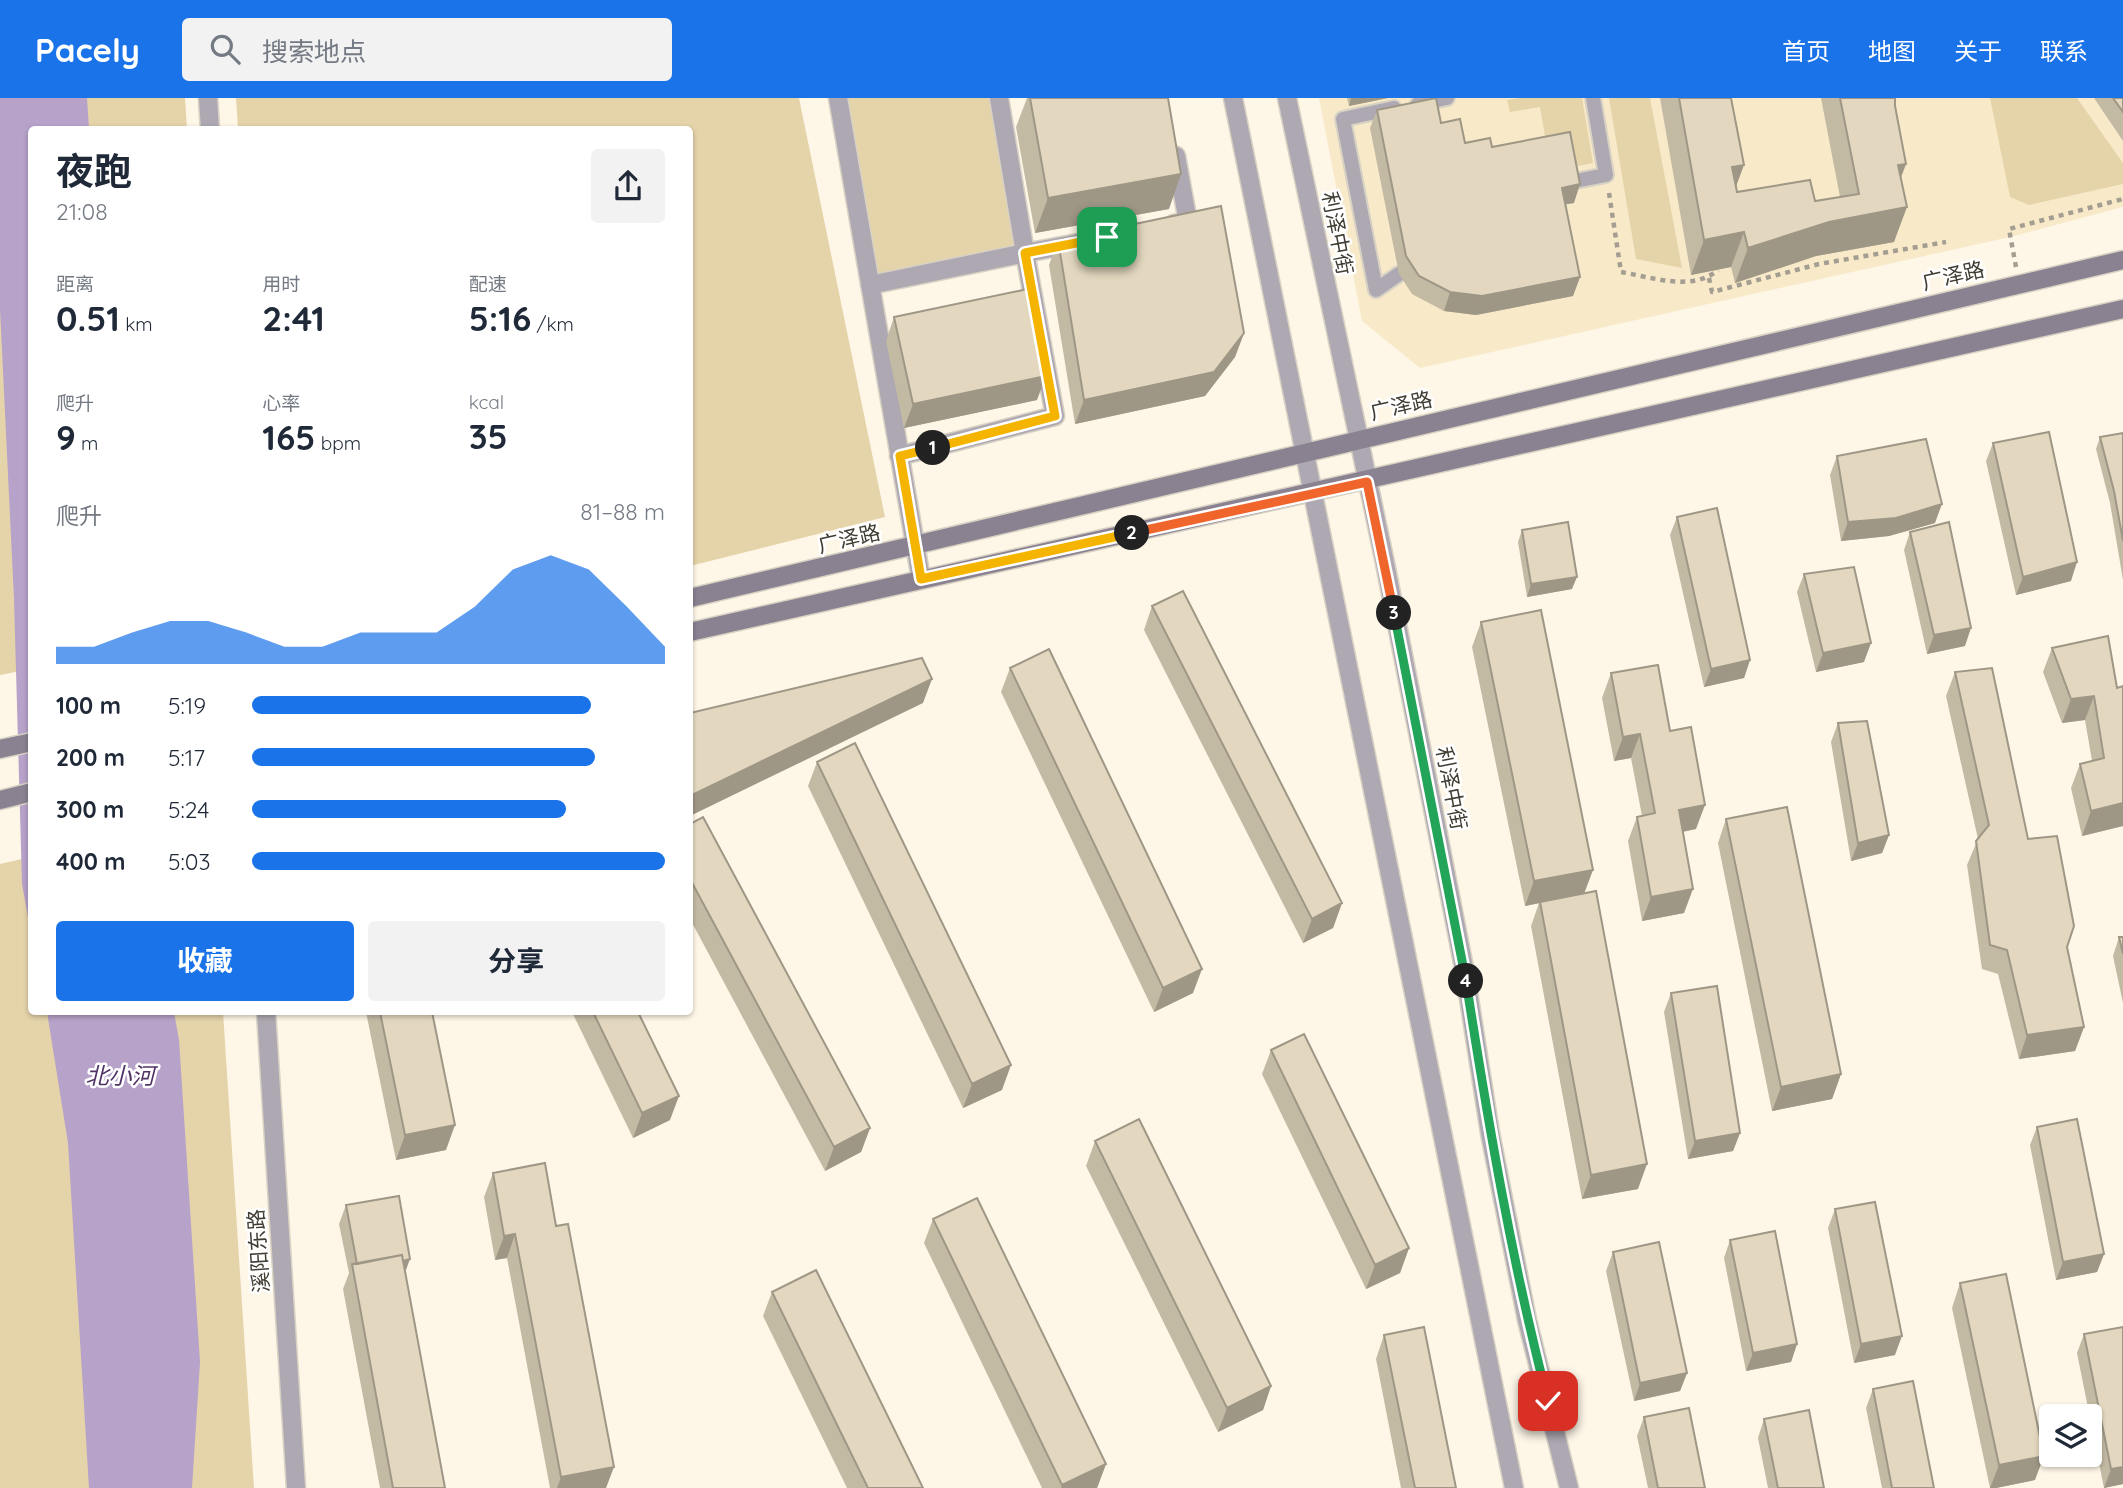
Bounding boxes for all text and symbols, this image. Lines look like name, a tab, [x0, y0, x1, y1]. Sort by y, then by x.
search box	[182, 18, 672, 81]
text: Pacely	[35, 29, 140, 70]
icon: search	[206, 30, 244, 68]
text: 搜索地点	[262, 35, 366, 68]
text: 首页	[1782, 36, 1830, 66]
text: 地图	[1868, 36, 1916, 66]
text: 关于	[1954, 36, 2002, 66]
text: 联系	[2040, 36, 2088, 66]
text: 夜跑	[56, 147, 132, 195]
button: share	[591, 149, 665, 223]
street label: 利泽中街	[1317, 189, 1359, 277]
text: 21:08	[56, 197, 108, 226]
pin	[1077, 207, 1137, 267]
icon: arrive	[1088, 218, 1126, 256]
street label: 广泽路	[1919, 255, 1987, 295]
text: 距离	[56, 272, 94, 296]
text: 用时	[262, 272, 300, 296]
text: 配速	[469, 272, 507, 296]
text: 0.51	[56, 296, 120, 340]
text: 2:41	[262, 296, 325, 340]
text: 5:16	[469, 296, 531, 340]
text: km	[120, 312, 153, 336]
text: /km	[531, 312, 574, 336]
street label: 广泽路	[1367, 385, 1435, 425]
text: kcal	[469, 390, 504, 414]
text: 爬升	[56, 391, 94, 415]
text: 心率	[262, 391, 300, 415]
text: 35	[469, 414, 508, 458]
text: 9	[56, 415, 76, 459]
text: 165	[262, 415, 315, 459]
pin: 1	[916, 430, 950, 466]
text: m	[76, 431, 98, 455]
text: bpm	[315, 431, 361, 455]
text: 1	[929, 435, 936, 459]
text: 81–88 m	[580, 497, 665, 526]
text: 爬升	[56, 501, 102, 530]
pin: 2	[1114, 516, 1150, 550]
street label: 广泽路	[815, 518, 883, 558]
text: 2	[1126, 520, 1137, 544]
pin: 3	[1376, 596, 1412, 630]
text: 3	[1388, 600, 1399, 624]
text: 100 m	[56, 691, 121, 720]
text: 5:19	[168, 691, 206, 720]
text: 200 m	[56, 743, 125, 772]
text: 5:17	[168, 743, 205, 772]
street label: 利泽中街	[1431, 744, 1473, 832]
text: 300 m	[56, 795, 124, 824]
text: 5:24	[168, 795, 209, 824]
text: 400 m	[56, 847, 125, 876]
text: 5:03	[168, 847, 211, 876]
button: 收藏	[56, 921, 354, 1001]
button: 分享	[368, 921, 665, 1001]
pin: 4	[1448, 964, 1484, 998]
text: 4	[1460, 968, 1471, 992]
water label: 北小河	[86, 1061, 159, 1090]
street label: 溪阳东路	[242, 1208, 274, 1294]
pin	[1518, 1371, 1578, 1431]
icon: check	[1529, 1382, 1567, 1420]
map controls	[2039, 1404, 2102, 1467]
button: layers	[2039, 1404, 2102, 1467]

